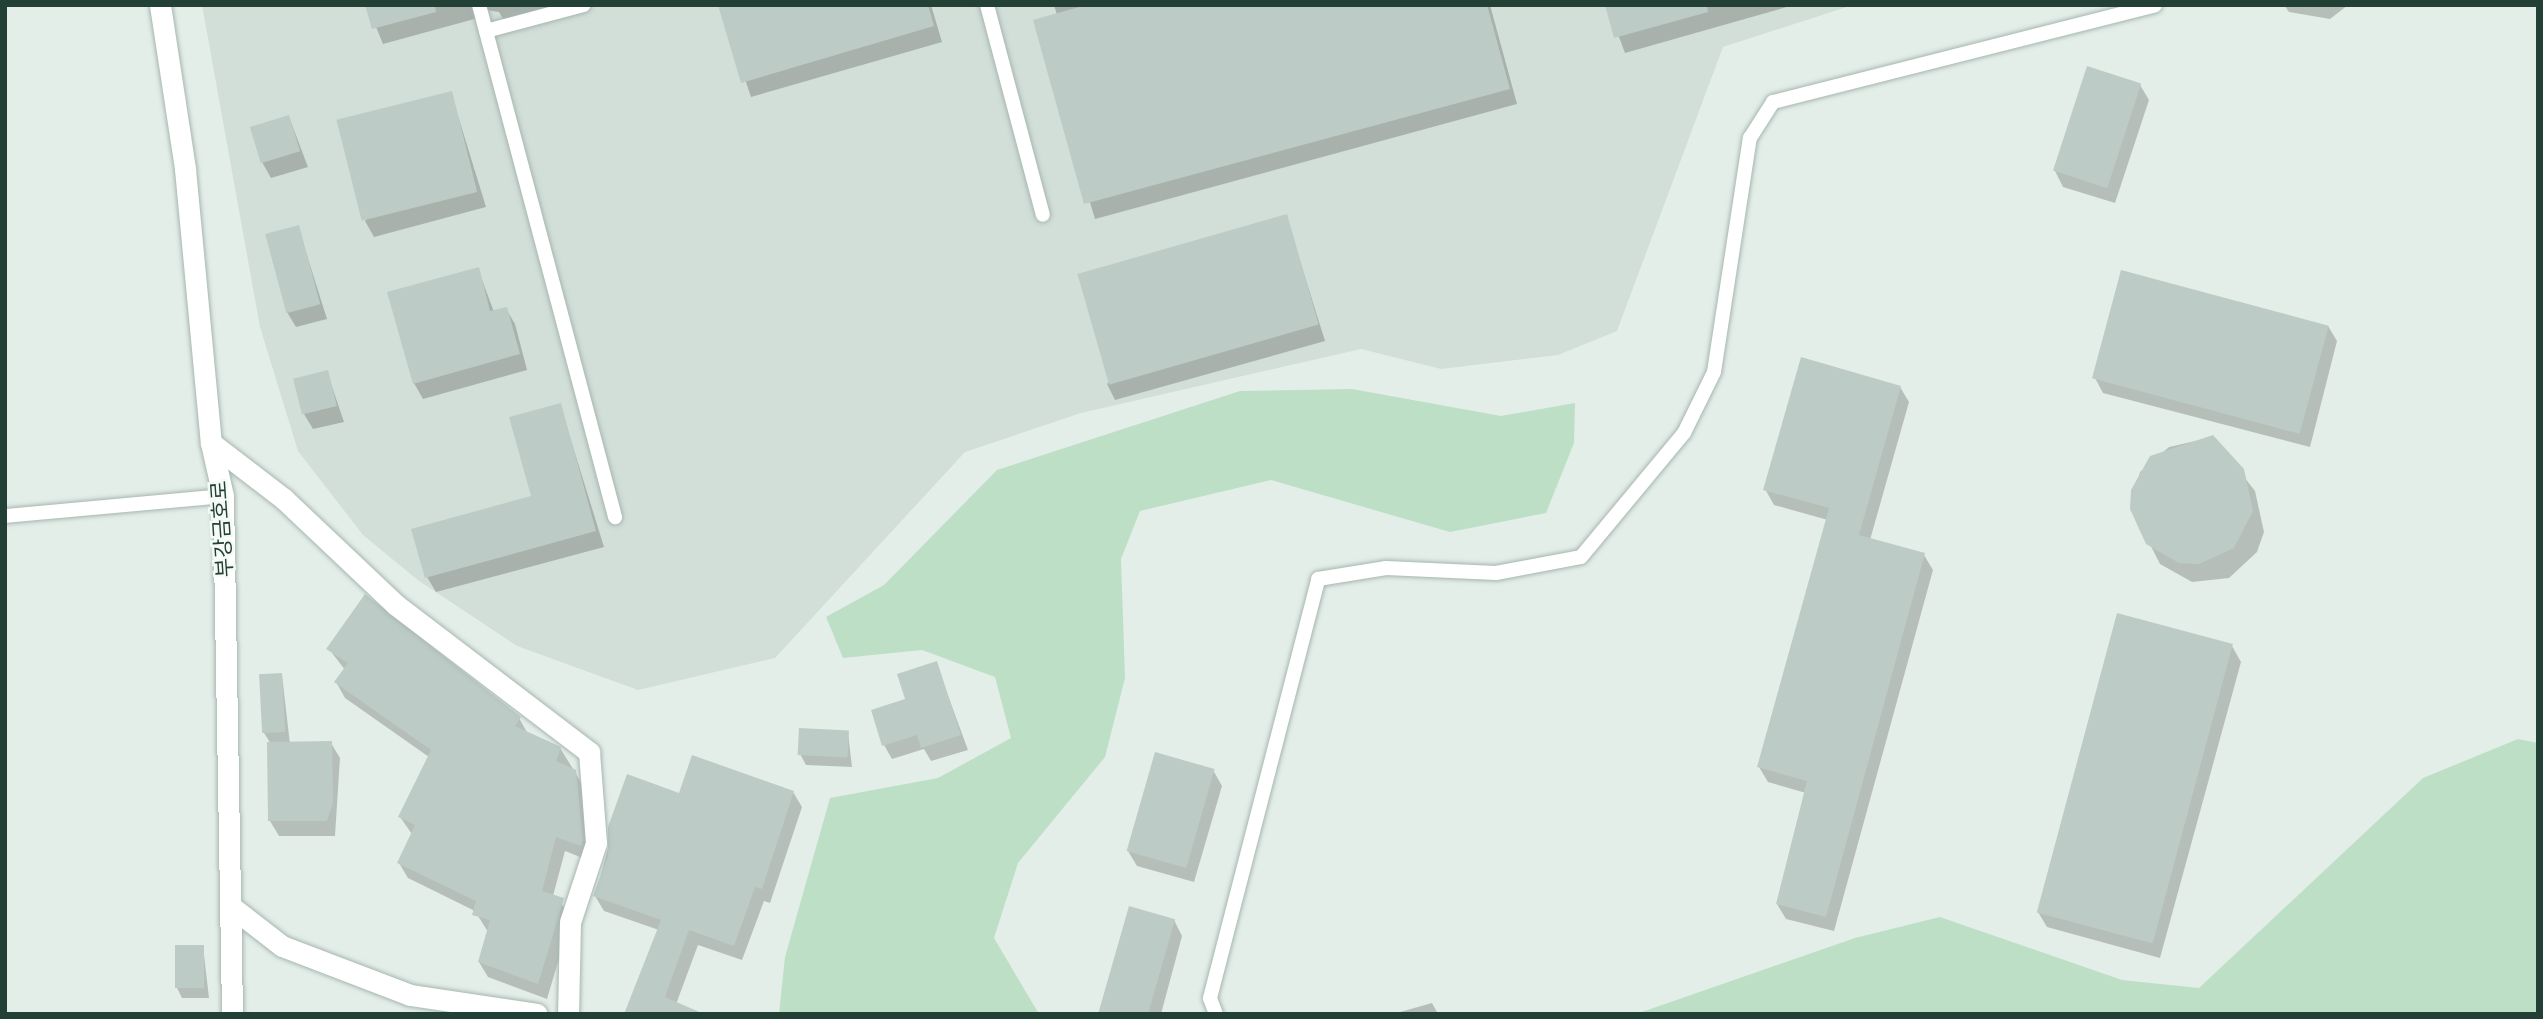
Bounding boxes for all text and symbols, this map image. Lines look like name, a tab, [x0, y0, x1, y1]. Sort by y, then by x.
street label: 부강금호로	[205, 480, 237, 578]

